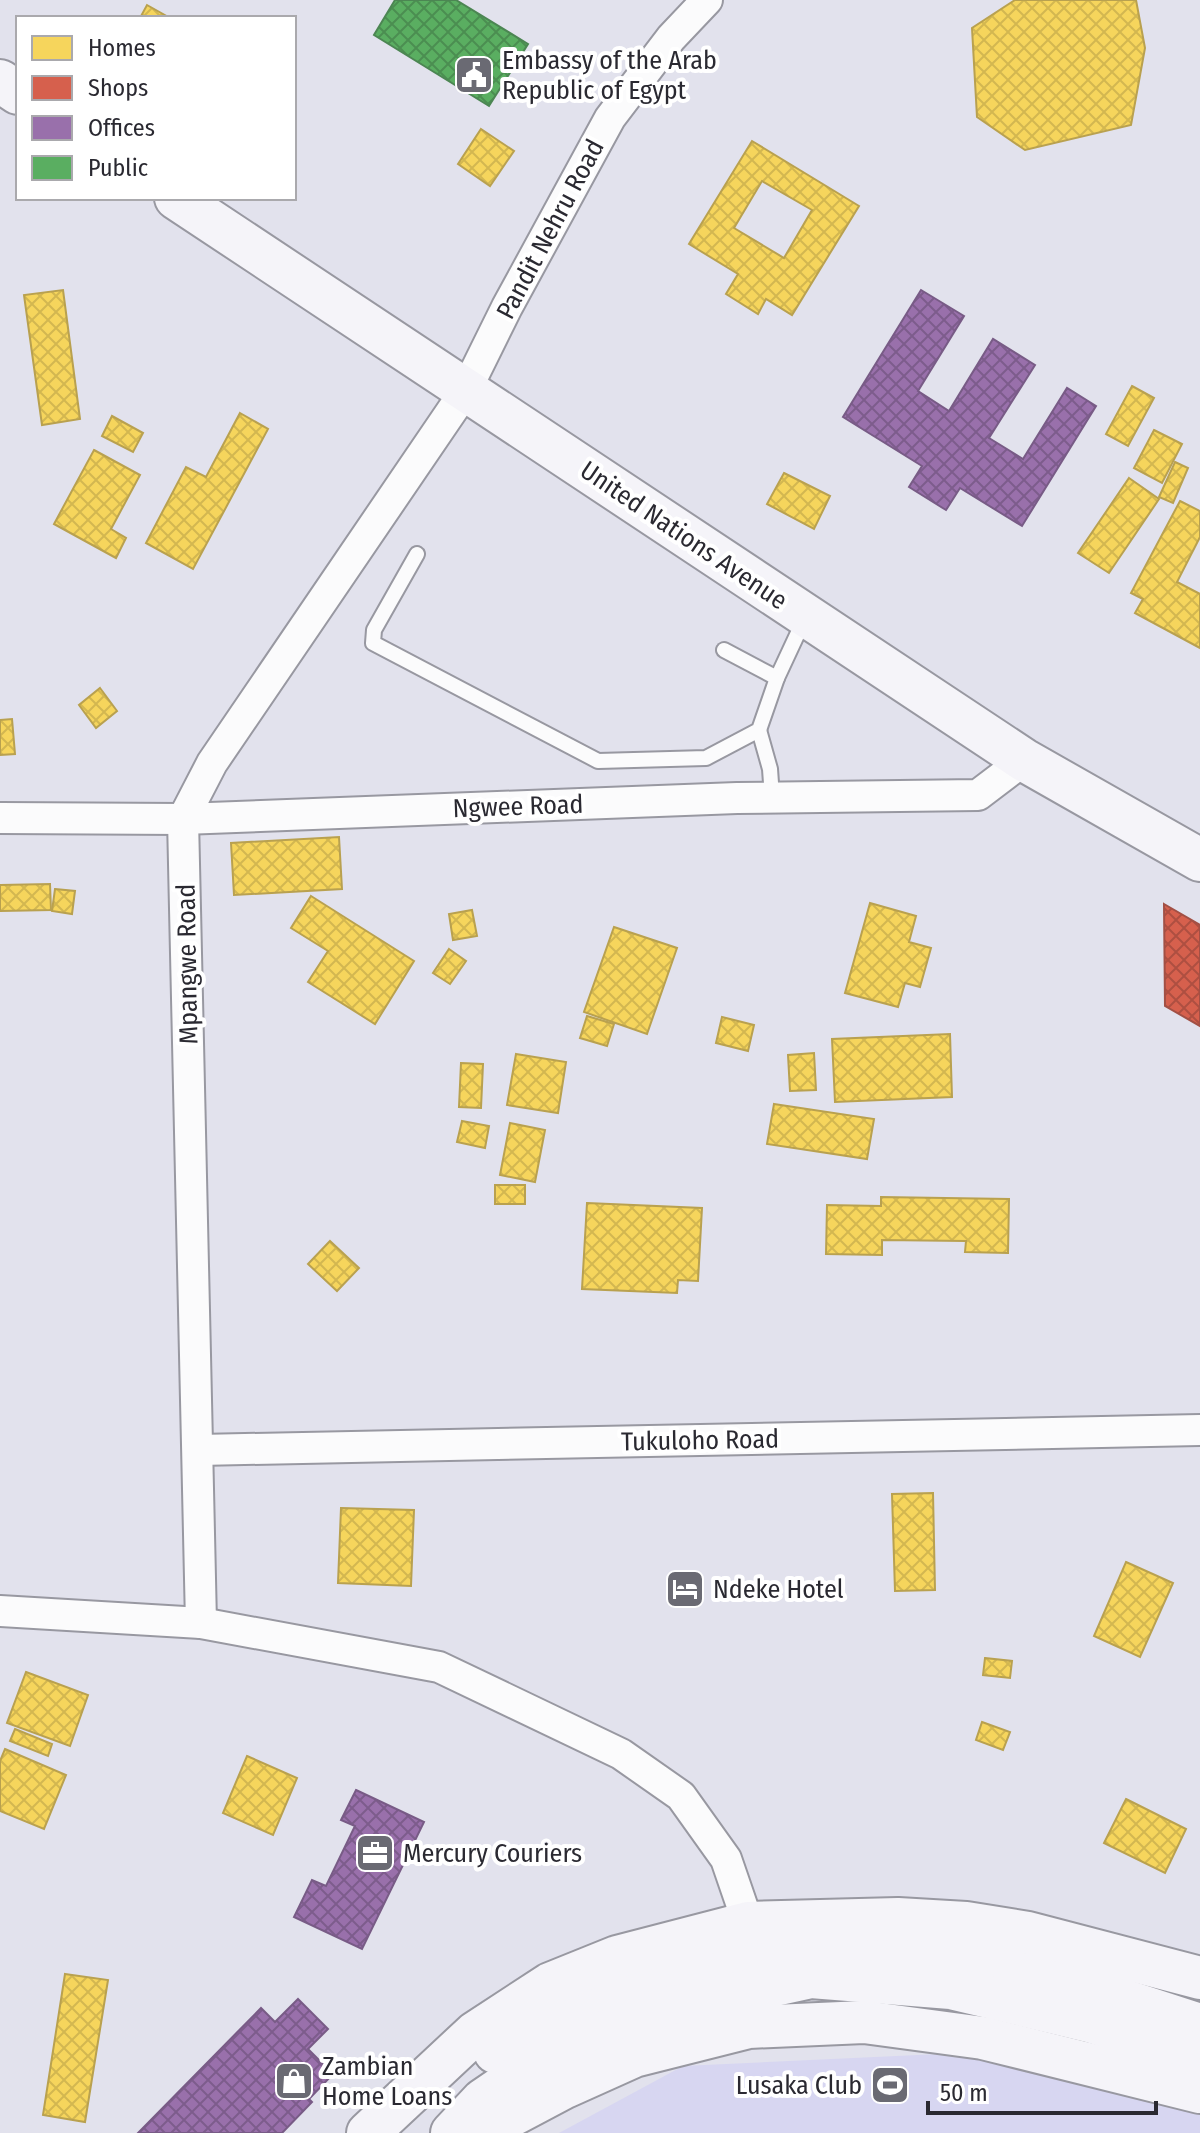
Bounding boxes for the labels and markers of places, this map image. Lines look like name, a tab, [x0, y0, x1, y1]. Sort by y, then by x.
place label: Embassy of the Arab Republic of Egypt	[502, 45, 717, 106]
public building icon: Embassy of the Arab Republic of Egypt	[453, 54, 495, 96]
hotel icon: Ndeke Hotel	[664, 1568, 706, 1610]
place label: Ndeke Hotel	[713, 1574, 844, 1605]
office icon: Mercury Couriers	[354, 1832, 396, 1874]
place label: Mercury Couriers	[403, 1838, 582, 1869]
place label: Zambian Home Loans	[322, 2051, 452, 2112]
shop icon: Zambian Home Loans	[273, 2060, 315, 2102]
sports icon: Lusaka Club	[869, 2064, 911, 2106]
place label: Lusaka Club	[736, 2070, 862, 2101]

